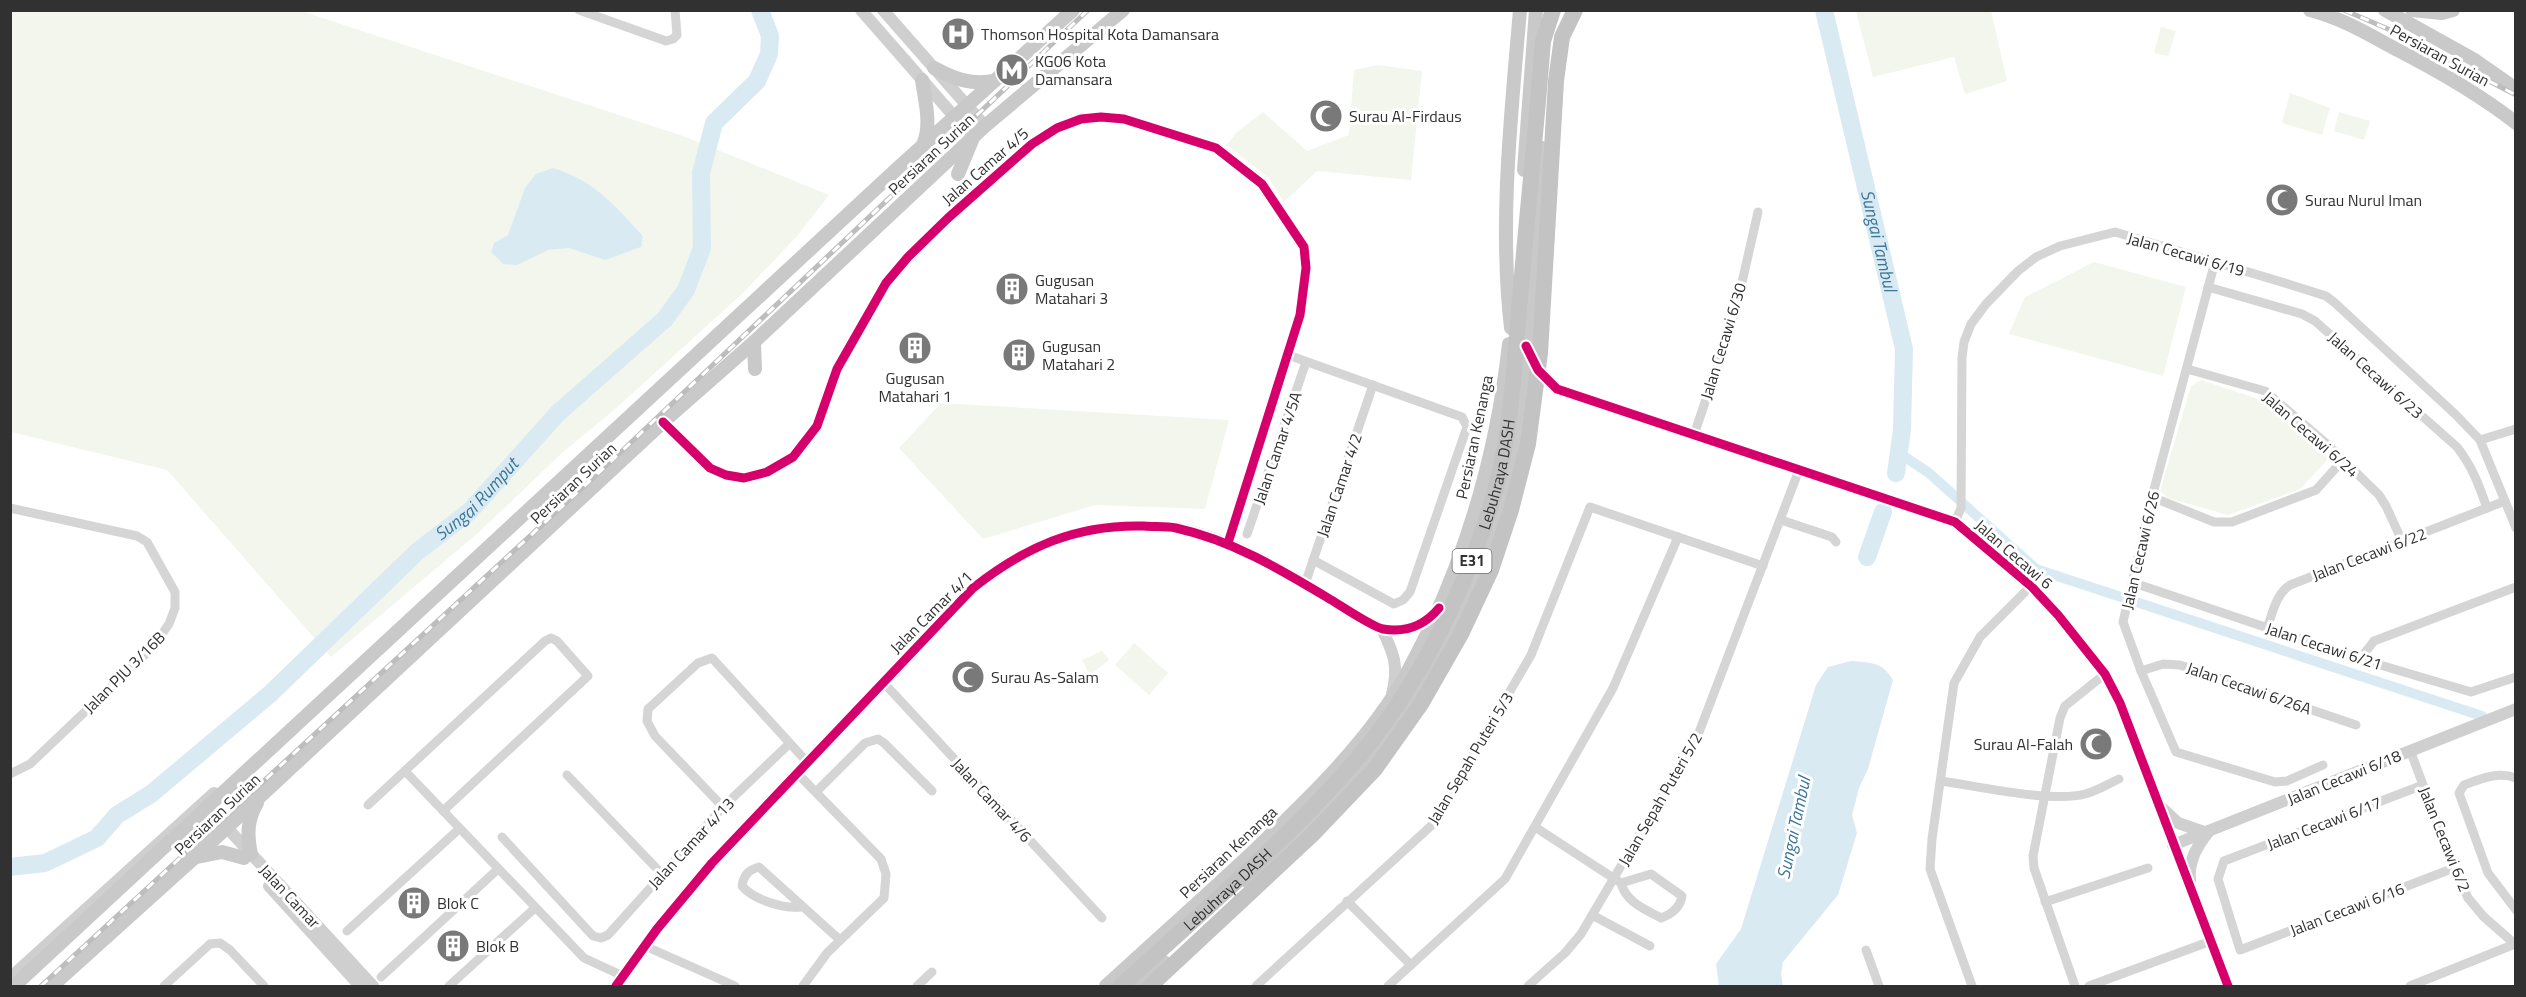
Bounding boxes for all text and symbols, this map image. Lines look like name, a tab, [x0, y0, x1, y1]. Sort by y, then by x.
hospital icon: Thomson Hospital Kota Damansara	[940, 16, 976, 52]
street label: Persiaran Surian	[2386, 18, 2494, 92]
place label: Thomson Hospital Kota Damansara	[981, 22, 1219, 46]
place label: KG06 Kota Damansara	[1035, 49, 1112, 91]
metro station icon: KG06 Kota Damansara	[994, 52, 1030, 88]
mosque icon: Surau Al-Firdaus	[1308, 98, 1344, 134]
place label: Surau Al-Firdaus	[1349, 104, 1462, 128]
street label: Persiaran Surian	[882, 108, 980, 200]
street label: Jalan Camar 4/5	[936, 121, 1034, 211]
mosque icon: Surau Nurul Iman	[2264, 182, 2300, 218]
water label: Sungai Tambul	[1854, 187, 1904, 296]
place label: Surau Nurul Iman	[2305, 188, 2422, 212]
street label: Jalan Cecawi 6/19	[2125, 226, 2247, 282]
place label: Gugusan Matahari 3	[1035, 268, 1108, 310]
building icon: Gugusan Matahari 3	[994, 271, 1030, 307]
street label: Jalan Cecawi 6/30	[1694, 280, 1752, 402]
street label: Jalan Cecawi 6/23	[2323, 326, 2429, 424]
building icon: Gugusan Matahari 1	[897, 330, 933, 366]
place label: Gugusan Matahari 2	[1042, 334, 1115, 376]
building icon: Gugusan Matahari 2	[1001, 337, 1037, 373]
place label: Gugusan Matahari 1	[878, 366, 952, 408]
street label: Persiaran Kenanga	[1449, 373, 1499, 501]
street label: Jalan Cecawi 6/24	[2258, 385, 2364, 483]
street label: Jalan Camar 4/5A	[1246, 388, 1308, 508]
street label: Lebuhraya DASH	[1472, 417, 1521, 533]
street label: Jalan Camar 4/2	[1310, 430, 1368, 540]
street label: Persiaran Surian	[524, 437, 622, 529]
water label: Sungai Rumput	[429, 450, 526, 547]
street label: Jalan Cecawi 6/26	[2115, 488, 2165, 612]
street label: Jalan Cecawi 6	[1970, 513, 2058, 595]
street label: Jalan Cecawi 6/22	[2308, 521, 2430, 587]
road number: E31	[1452, 549, 1492, 573]
street label: Jalan Camar 4/1	[884, 565, 978, 659]
street label: Jalan Cecawi 6/21	[2263, 616, 2385, 676]
street label: Jalan PJU 3/16B	[78, 625, 171, 718]
street label: Jalan Cecawi 6/26A	[2183, 655, 2315, 721]
mosque icon: Surau As-Salam	[950, 659, 986, 695]
place label: Surau As-Salam	[991, 665, 1099, 689]
street label: Jalan Sepah Puteri 5/3	[1421, 687, 1519, 829]
mosque icon: Surau Al-Falah	[2078, 726, 2114, 762]
street label: Jalan Sepah Puteri 5/2	[1612, 728, 1708, 870]
place label: Surau Al-Falah	[1974, 732, 2073, 756]
street label: Jalan Cecawi 6/18	[2284, 743, 2405, 811]
street label: Jalan Camar 4/6	[946, 752, 1038, 848]
street label: Persiaran Surian	[168, 768, 266, 860]
water label: Sungai Tambul	[1770, 772, 1818, 881]
street label: Jalan Cecawi 6/2	[2413, 783, 2477, 895]
street label: Jalan Cecawi 6/17	[2263, 790, 2385, 856]
street label: Jalan Camar 4/13	[642, 792, 740, 894]
street label: Persiaran Kenanga	[1174, 800, 1282, 904]
street label: Lebuhraya DASH	[1178, 842, 1277, 936]
street label: Jalan Camar	[254, 859, 326, 934]
street label: Jalan Cecawi 6/16	[2286, 876, 2408, 942]
building icon: Blok C	[396, 885, 432, 921]
place label: Blok C	[437, 891, 479, 915]
building icon: Blok B	[435, 928, 471, 964]
place label: Blok B	[476, 934, 519, 958]

